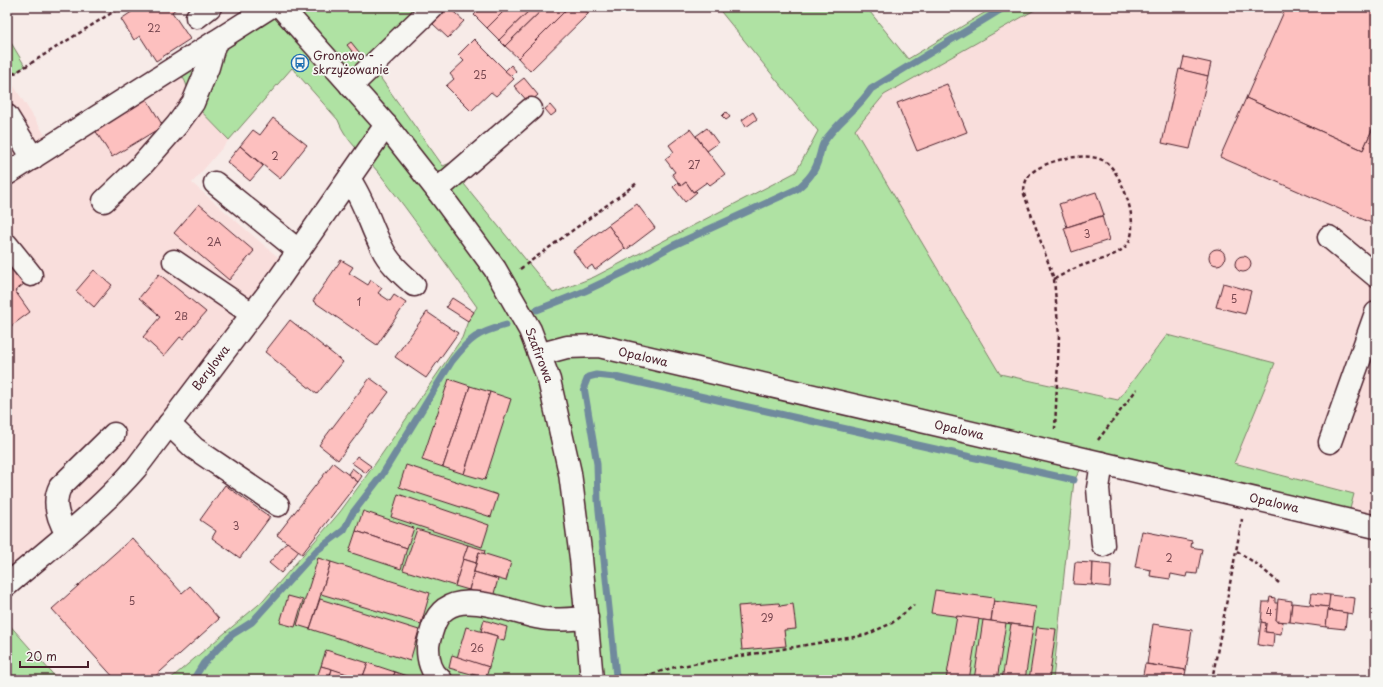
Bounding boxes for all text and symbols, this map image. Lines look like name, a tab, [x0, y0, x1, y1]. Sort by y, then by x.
house number: 22	[147, 20, 161, 35]
place label: Gronowo - skrzyżowanie	[313, 46, 390, 78]
bus stop icon: Gronowo - skrzyżowanie	[290, 53, 310, 73]
house number: 25	[473, 67, 487, 82]
house number: 2	[271, 148, 279, 163]
house number: 27	[688, 157, 701, 172]
house number: 3	[1084, 226, 1090, 241]
house number: 2A	[207, 234, 222, 249]
house number: 5	[1231, 291, 1237, 306]
house number: 1	[357, 294, 361, 309]
house number: 2B	[174, 308, 188, 323]
street label: Szafirowa	[521, 324, 559, 385]
street label: Berylowa	[187, 340, 234, 394]
street label: Opalowa	[616, 342, 670, 371]
street label: Opalowa	[932, 415, 986, 444]
street label: Opalowa	[1247, 488, 1301, 517]
house number: 3	[233, 518, 239, 533]
house number: 2	[1165, 550, 1173, 565]
house number: 5	[129, 593, 135, 608]
house number: 4	[1266, 604, 1273, 619]
house number: 29	[761, 610, 774, 625]
house number: 26	[470, 640, 484, 655]
scale bar	[20, 643, 88, 669]
text: 20 m	[26, 647, 57, 665]

